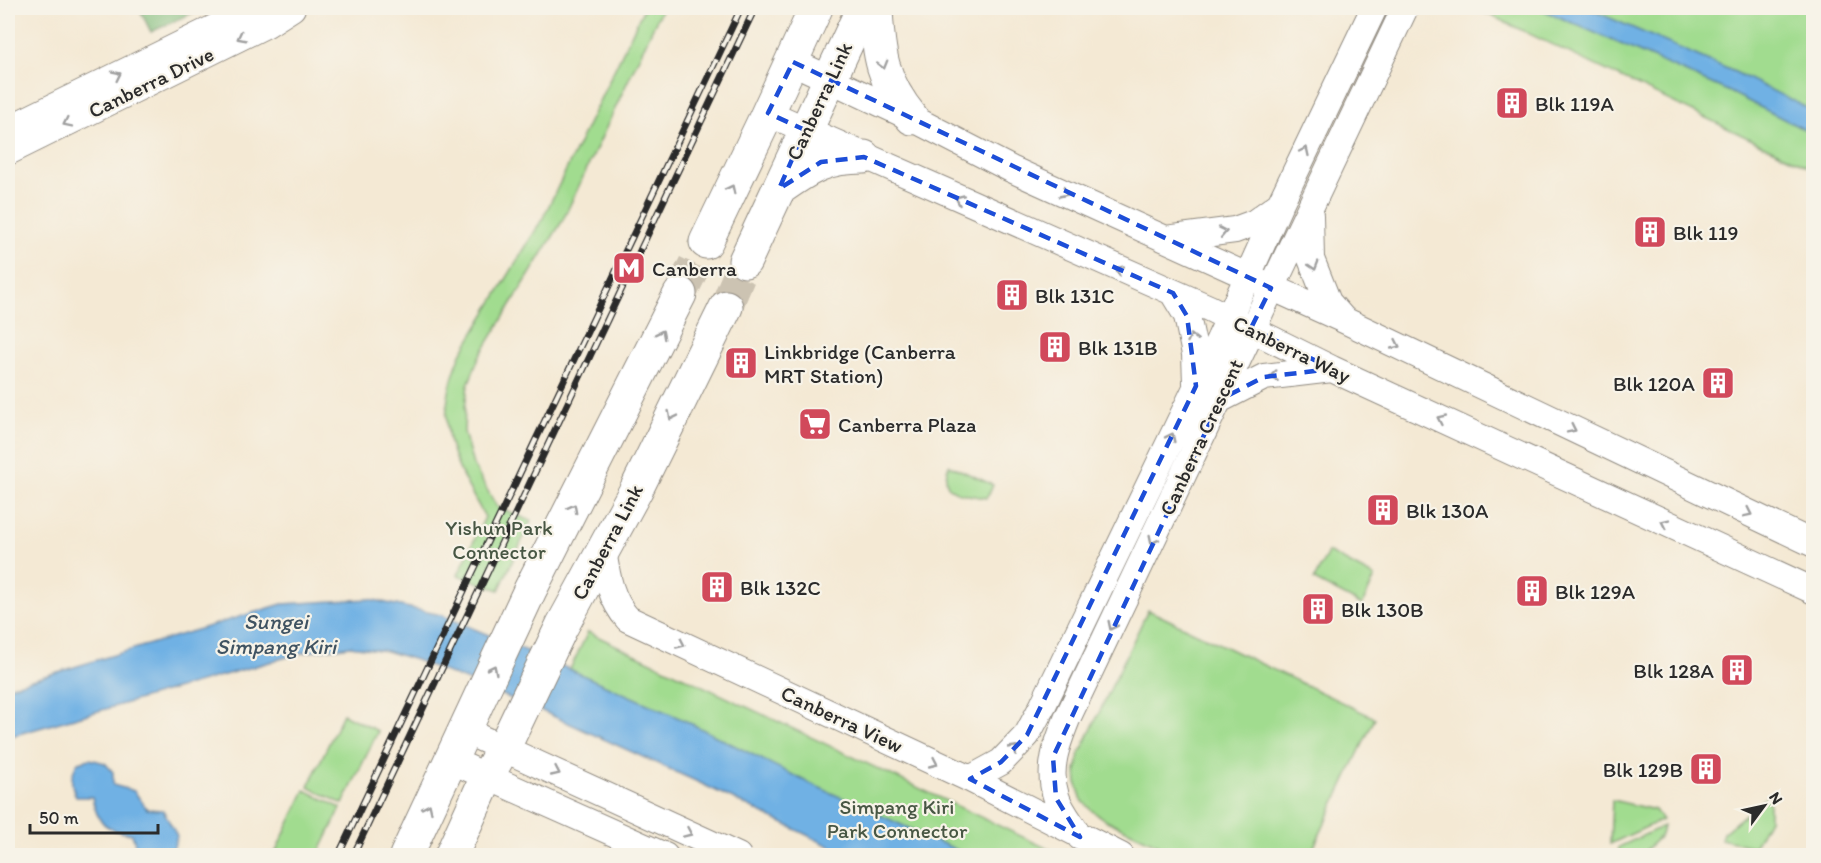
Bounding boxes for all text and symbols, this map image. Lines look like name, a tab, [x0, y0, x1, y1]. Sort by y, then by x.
one-way arrow	[237, 29, 248, 41]
street label: Canberra Link	[781, 38, 857, 164]
street label: Canberra Drive	[84, 41, 218, 123]
one-way arrow	[875, 60, 888, 70]
one-way arrow	[110, 71, 121, 83]
building icon: Blk 119A	[1494, 85, 1530, 121]
place label: Blk 119A	[1535, 91, 1614, 116]
one-way arrow	[62, 116, 73, 128]
one-way arrow	[1298, 146, 1310, 157]
one-way arrow	[724, 184, 736, 195]
one-way arrow	[1058, 186, 1069, 198]
one-way arrow	[954, 194, 965, 206]
building icon: Blk 119	[1632, 214, 1668, 250]
place label: Blk 119	[1673, 220, 1738, 245]
one-way arrow	[1218, 226, 1228, 239]
metro station icon: Canberra	[611, 250, 647, 286]
place label: Canberra	[652, 256, 737, 281]
one-way arrow	[1307, 260, 1319, 271]
one-way arrow	[1114, 265, 1125, 277]
building icon: Blk 131C	[994, 277, 1030, 313]
place label: Blk 131C	[1035, 283, 1114, 308]
street label: Canberra Way	[1229, 310, 1355, 388]
one-way arrow	[653, 329, 665, 340]
building icon: Blk 131B	[1037, 329, 1073, 365]
one-way arrow	[1186, 333, 1199, 343]
place label: Blk 131B	[1078, 335, 1157, 360]
one-way arrow	[1390, 338, 1401, 350]
place label: Linkbridge (Canberra MRT Station)	[764, 339, 956, 388]
building icon: Linkbridge (Canberra MRT Station)	[723, 345, 759, 381]
street label: Canberra Crescent	[1154, 355, 1248, 519]
building icon: Blk 120A	[1700, 365, 1736, 401]
one-way arrow	[1269, 369, 1279, 382]
place label: Blk 120A	[1613, 371, 1696, 396]
supermarket icon: Canberra Plaza	[797, 406, 833, 442]
one-way arrow	[668, 409, 680, 420]
place label: Canberra Plaza	[838, 412, 976, 437]
one-way arrow	[1437, 415, 1448, 427]
one-way arrow	[1566, 422, 1577, 434]
one-way arrow	[1164, 433, 1176, 444]
street label: Canberra Link	[566, 480, 648, 604]
building icon: Blk 130A	[1365, 492, 1401, 528]
place label: Blk 130A	[1406, 498, 1489, 523]
one-way arrow	[566, 504, 577, 515]
one-way arrow	[1742, 506, 1753, 518]
park label: Yishun Park Connector	[445, 515, 553, 564]
one-way arrow	[1660, 518, 1671, 530]
one-way arrow	[1149, 533, 1161, 544]
building icon: Blk 132C	[699, 569, 735, 605]
building icon: Blk 129A	[1514, 573, 1550, 609]
place label: Blk 132C	[740, 575, 821, 600]
place label: Blk 129A	[1555, 579, 1636, 604]
building icon: Blk 130B	[1300, 591, 1336, 627]
place label: Blk 130B	[1341, 597, 1424, 622]
water label: Sungei Simpang Kiri	[216, 608, 339, 660]
one-way arrow	[1107, 619, 1119, 630]
one-way arrow	[675, 637, 686, 649]
building icon: Blk 128A	[1719, 652, 1755, 688]
place label: Blk 128A	[1633, 658, 1715, 683]
one-way arrow	[485, 665, 497, 676]
street label: Canberra View	[777, 680, 907, 758]
one-way arrow	[1006, 746, 1017, 757]
building icon: Blk 129B	[1688, 751, 1724, 787]
one-way arrow	[927, 755, 938, 767]
place label: Blk 129B	[1603, 757, 1683, 782]
one-way arrow	[550, 765, 561, 777]
north arrow	[1734, 776, 1794, 836]
text: N	[1765, 788, 1787, 808]
park label: Simpang Kiri Park Connector	[827, 794, 968, 843]
scale bar	[30, 797, 158, 835]
one-way arrow	[421, 803, 433, 814]
text: 50 m	[39, 807, 79, 829]
one-way arrow	[681, 825, 692, 837]

